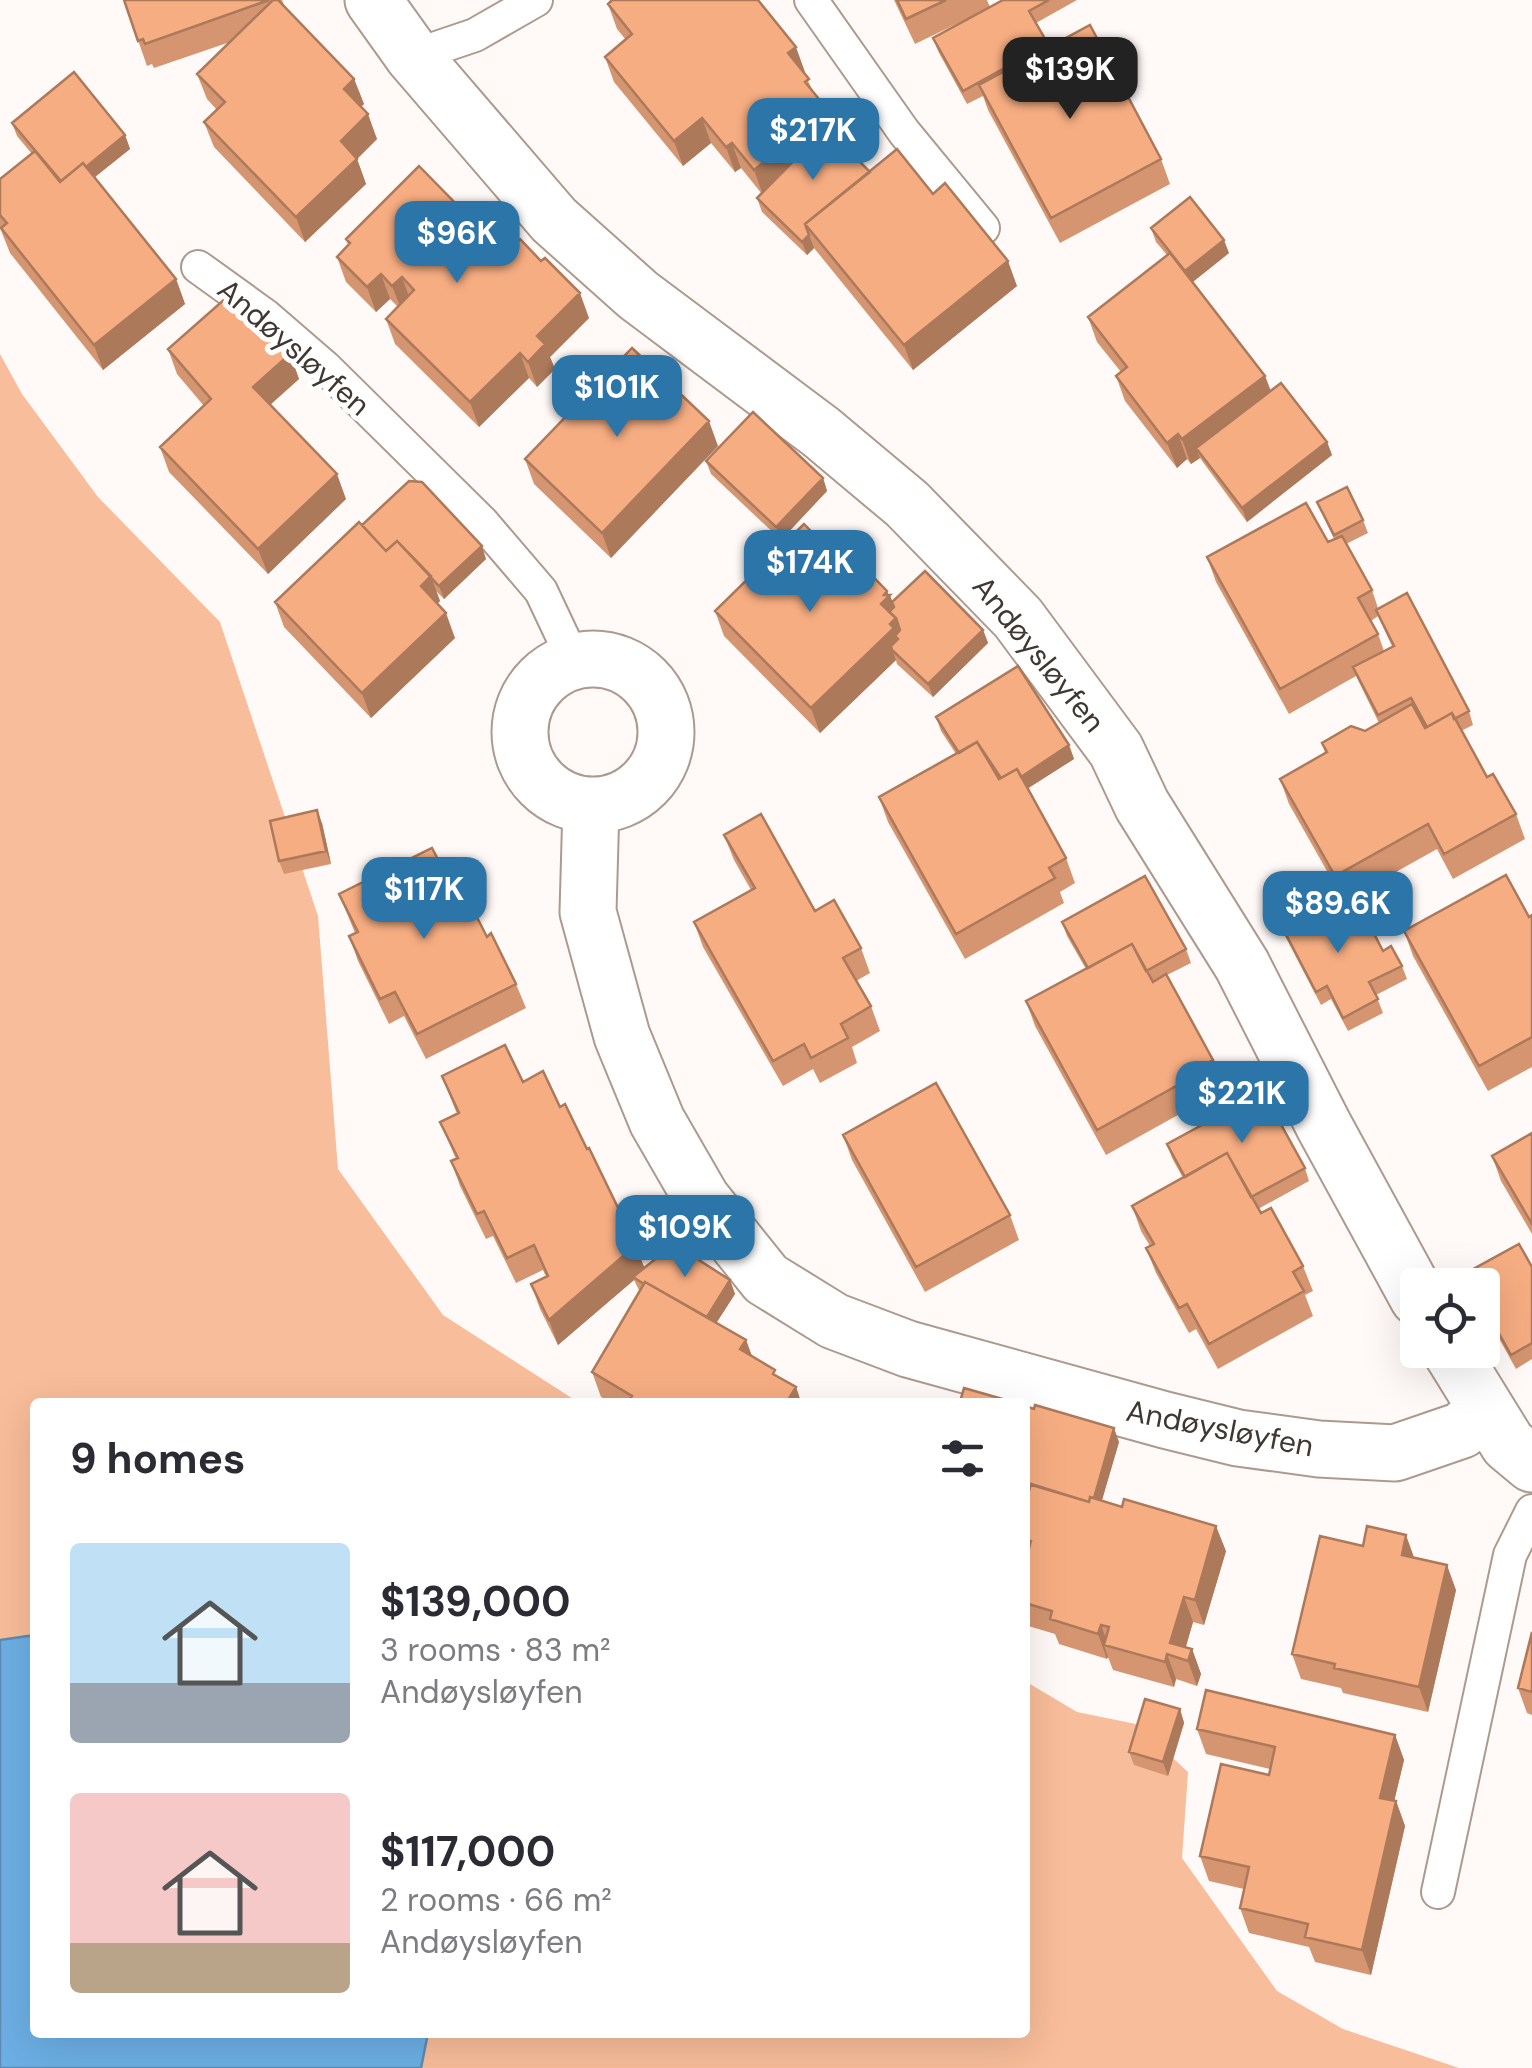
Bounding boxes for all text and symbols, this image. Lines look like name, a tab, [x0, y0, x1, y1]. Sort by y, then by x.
pin: $139K	[1000, 37, 1140, 122]
text: $139K	[1025, 48, 1115, 90]
pin: $217K	[743, 98, 883, 183]
text: $217K	[769, 109, 857, 151]
pin: $96K	[398, 201, 516, 286]
text: $96K	[417, 212, 497, 254]
street label: Andøysløyfen	[210, 270, 378, 424]
pin: $101K	[547, 355, 687, 440]
text: $101K	[574, 366, 660, 408]
pin: $174K	[740, 530, 880, 615]
text: $174K	[766, 541, 854, 583]
street label: Andøysløyfen	[964, 568, 1114, 740]
pin: $117K	[354, 857, 494, 942]
text: $117K	[384, 868, 464, 910]
pin: $89.6K	[1257, 871, 1419, 956]
text: $89.6K	[1285, 882, 1391, 924]
pin: $221K	[1172, 1061, 1312, 1146]
text: $221K	[1198, 1072, 1286, 1114]
pin: $109K	[615, 1195, 755, 1280]
text: $109K	[638, 1206, 732, 1248]
map controls	[1400, 1268, 1500, 1368]
button: locate	[1400, 1268, 1500, 1368]
street label: Andøysløyfen	[1123, 1391, 1317, 1465]
text: 9 homes	[70, 1431, 245, 1486]
icon: filters	[935, 1431, 990, 1486]
text: $139,000	[380, 1574, 571, 1629]
icon: home	[150, 1583, 270, 1703]
text: 3 rooms · 83 m²	[380, 1629, 611, 1671]
text: Andøysløyfen	[380, 1671, 583, 1713]
text: $117,000	[380, 1824, 555, 1879]
icon: home	[150, 1833, 270, 1953]
text: 2 rooms · 66 m²	[380, 1879, 612, 1921]
text: Andøysløyfen	[380, 1921, 583, 1963]

